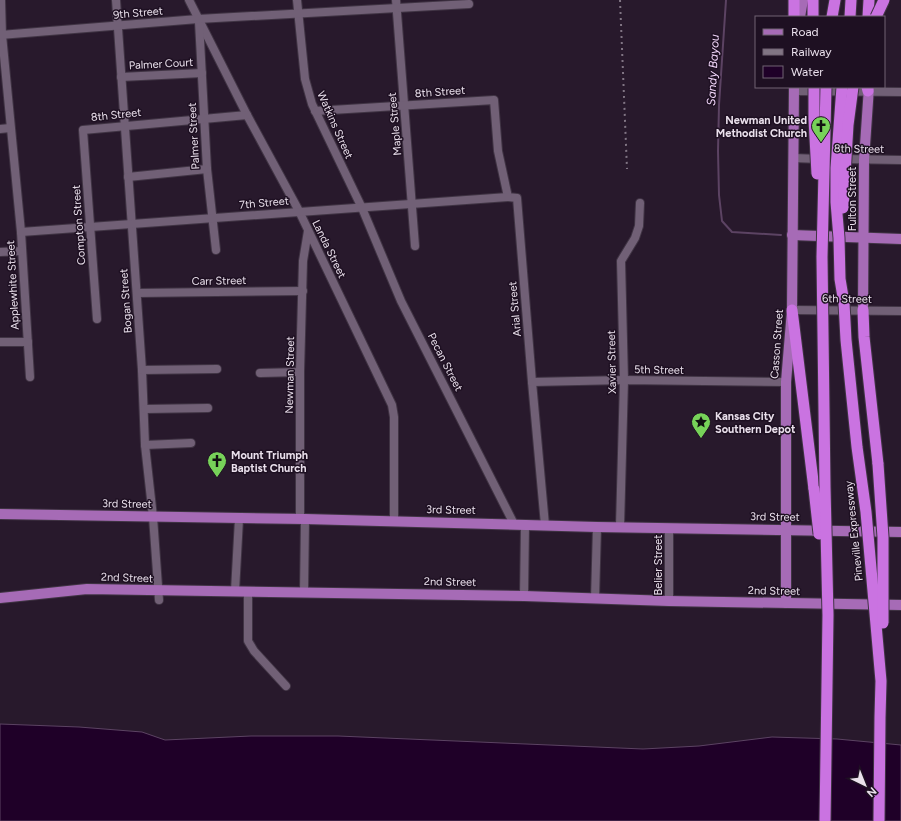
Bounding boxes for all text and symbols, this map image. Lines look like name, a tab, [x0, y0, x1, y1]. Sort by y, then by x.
street label: 9th Street	[113, 4, 163, 22]
legend	[755, 16, 885, 88]
text: Road	[791, 25, 819, 39]
water label: Sandy Bayou	[704, 34, 722, 106]
text: Railway	[791, 45, 832, 59]
street label: Palmer Court	[128, 56, 194, 72]
text: Water	[791, 65, 823, 79]
street label: 8th Street	[414, 84, 466, 100]
street label: Watkins Street	[314, 89, 356, 161]
street label: Maple Street	[386, 92, 404, 156]
street label: Palmer Street	[186, 102, 202, 170]
street label: 8th Street	[90, 106, 142, 124]
place label: Newman United Methodist Church	[716, 114, 807, 140]
church icon: Newman United Methodist Church	[810, 115, 832, 143]
street label: 8th Street	[834, 142, 884, 156]
street label: Fulton Street	[846, 167, 859, 231]
street label: Compton Street	[70, 184, 88, 266]
street label: 7th Street	[239, 194, 289, 212]
street label: Landa Street	[309, 218, 349, 280]
street label: Applewhite Street	[4, 240, 22, 330]
street label: Bogan Street	[117, 268, 135, 334]
street label: Carr Street	[192, 274, 246, 288]
street label: Arial Street	[506, 281, 524, 337]
street label: 6th Street	[822, 292, 872, 306]
street label: Casson Street	[768, 309, 786, 379]
street label: Xavier Street	[605, 330, 619, 394]
street label: Pecan Street	[425, 331, 465, 393]
street label: Newman Street	[283, 336, 297, 414]
street label: 5th Street	[634, 363, 684, 377]
place label: Kansas City Southern Depot	[715, 410, 796, 436]
place icon: Kansas City Southern Depot	[690, 411, 712, 439]
place label: Mount Triumph Baptist Church	[231, 449, 308, 475]
church icon: Mount Triumph Baptist Church	[206, 450, 228, 478]
street label: Pineville Expressway	[842, 480, 866, 582]
street label: 3rd Street	[102, 497, 152, 511]
street label: 3rd Street	[426, 503, 476, 517]
street label: 3rd Street	[750, 510, 800, 524]
street label: Belier Street	[652, 535, 665, 595]
street label: 2nd Street	[101, 571, 153, 585]
street label: 2nd Street	[424, 575, 476, 589]
street label: 2nd Street	[748, 584, 800, 598]
north arrow	[845, 765, 885, 805]
text: N	[864, 784, 879, 800]

